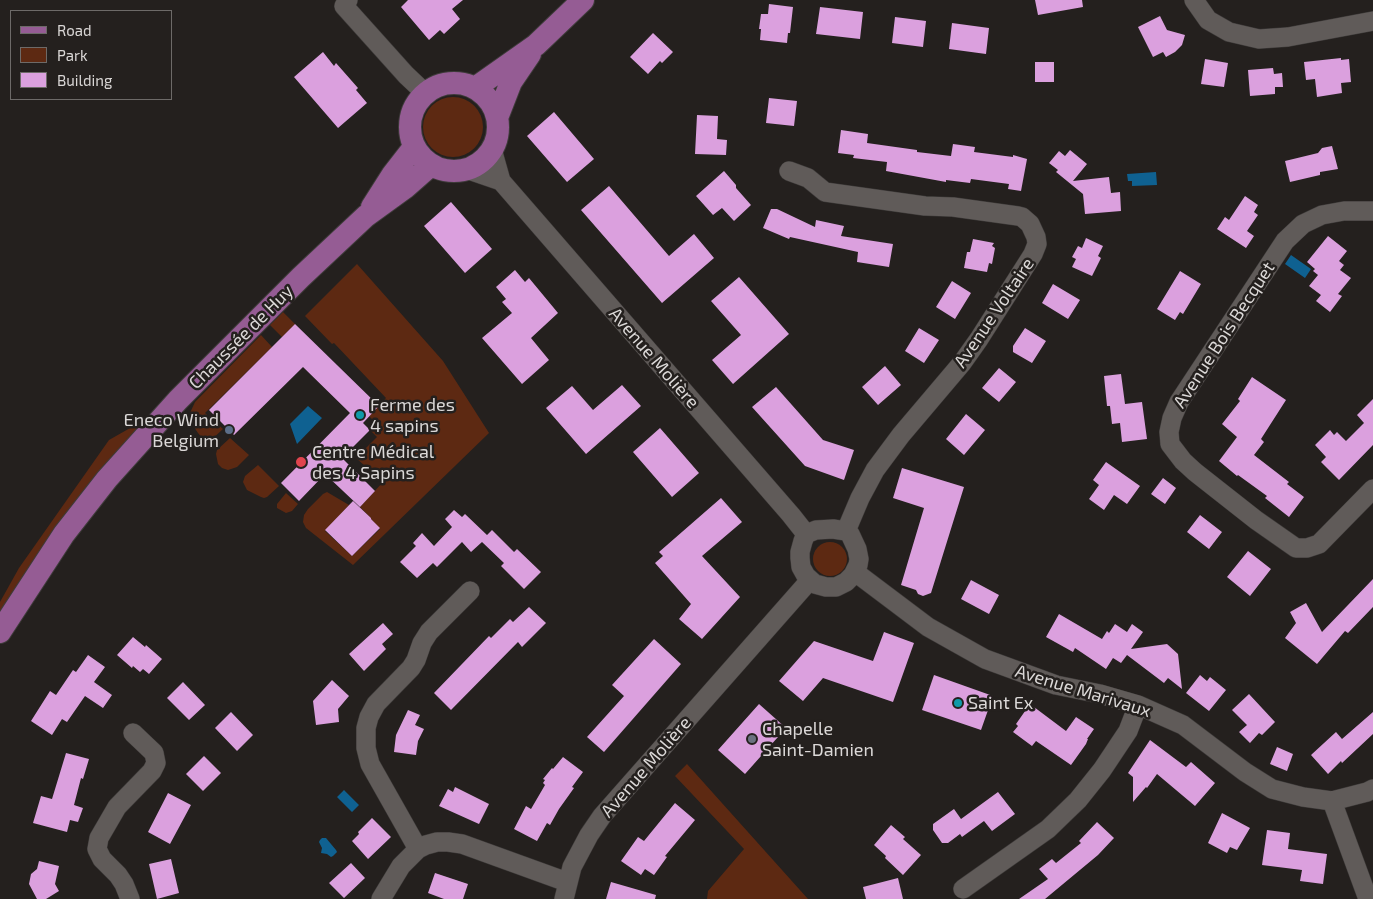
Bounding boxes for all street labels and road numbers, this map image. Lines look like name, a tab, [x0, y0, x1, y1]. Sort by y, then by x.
street label: Avenue Voltaire	[949, 254, 1039, 372]
street label: Avenue Bois Becquet	[1169, 258, 1279, 412]
street label: Chaussée de Huy	[184, 280, 298, 394]
street label: Avenue Molière	[604, 303, 704, 413]
street label: Avenue Marivaux	[1013, 660, 1153, 722]
street label: Avenue Molière	[596, 712, 696, 822]

